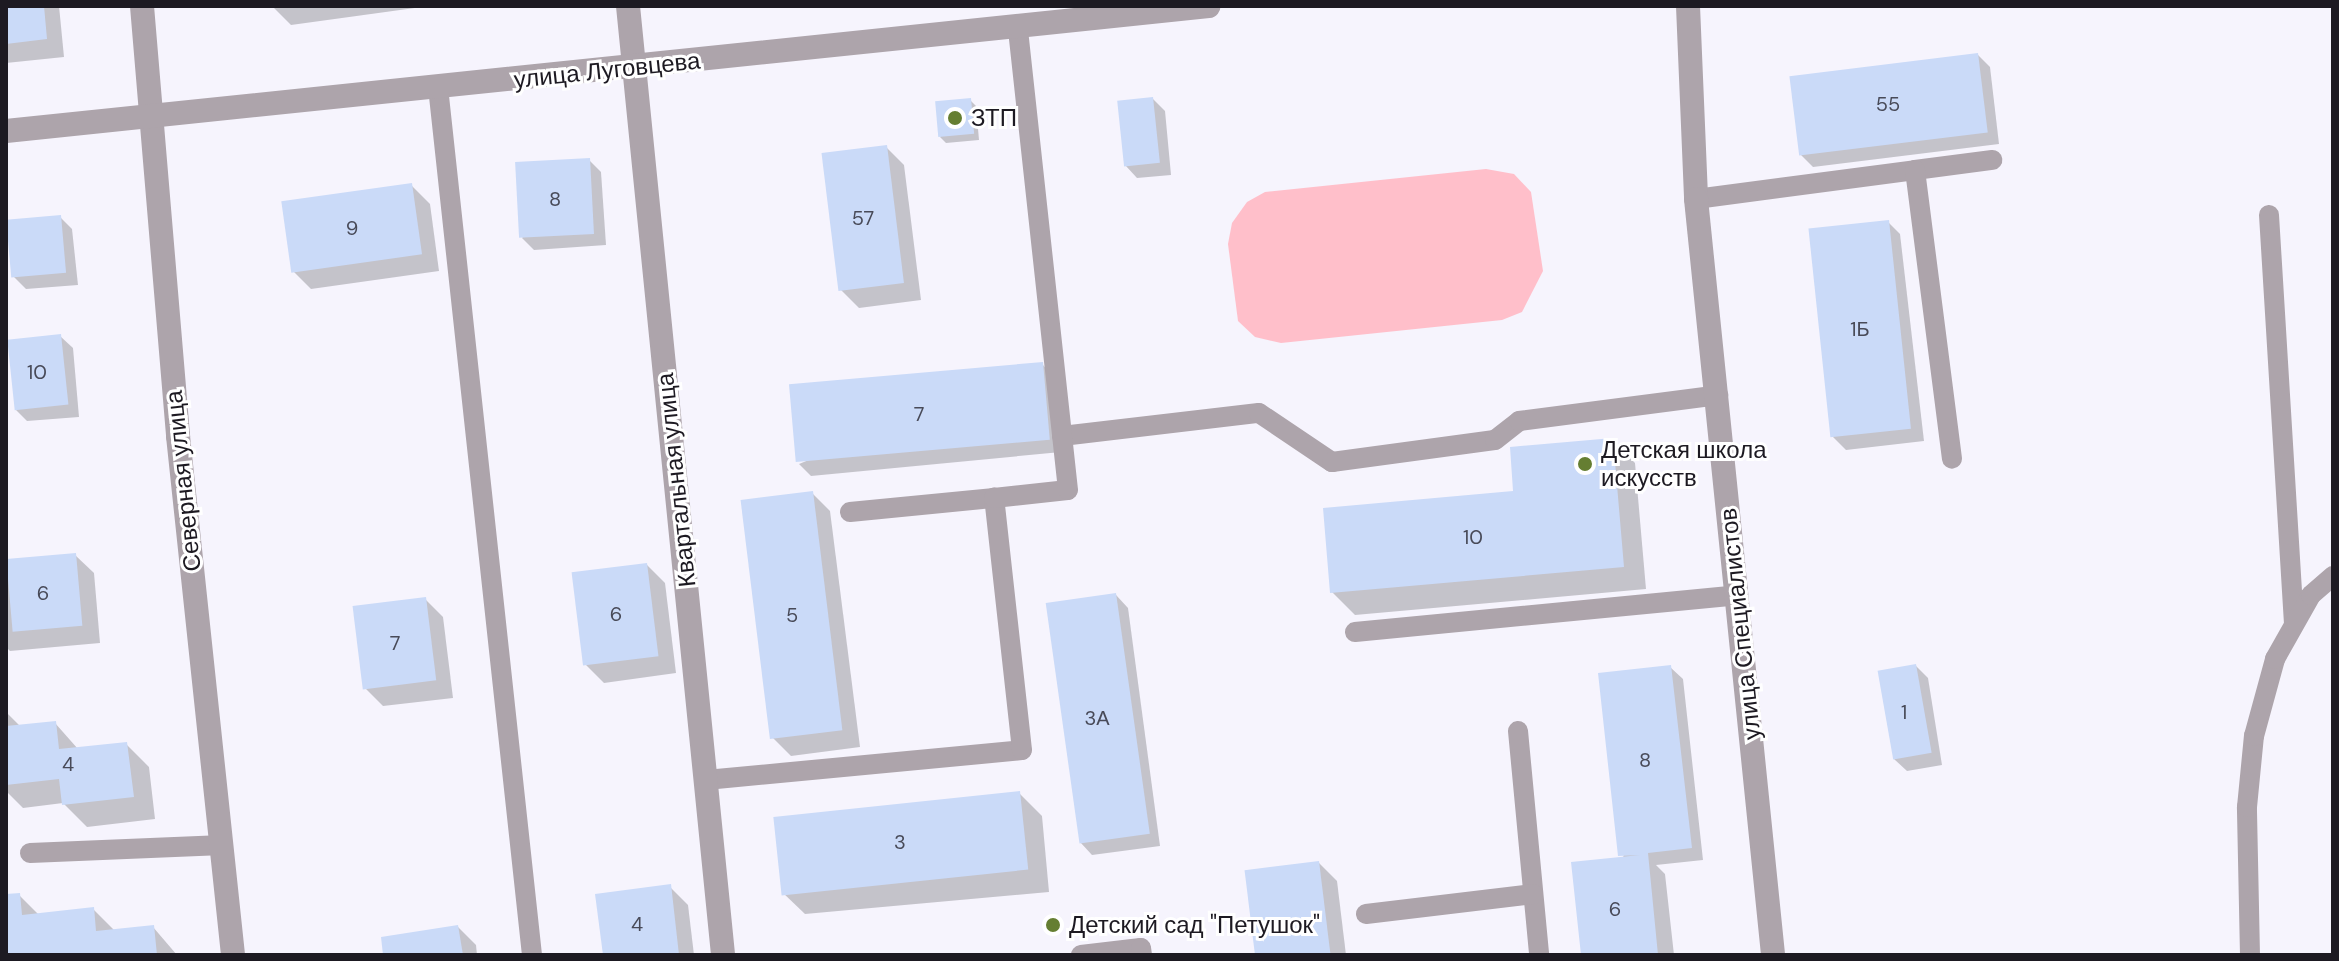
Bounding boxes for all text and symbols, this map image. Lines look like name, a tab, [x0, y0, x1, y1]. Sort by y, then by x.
street label: улица Луговцева	[512, 46, 702, 94]
house number: 55	[1876, 92, 1900, 116]
place label: ЗТП	[971, 104, 1017, 132]
marker: ЗТП	[946, 109, 964, 127]
house number: 8	[549, 187, 561, 211]
house number: 57	[852, 206, 874, 230]
house number: 9	[346, 216, 358, 240]
house number: 1Б	[1850, 317, 1870, 341]
house number: 10	[27, 360, 47, 384]
street label: Квартальная улица	[650, 372, 702, 588]
street label: Северная улица	[159, 389, 207, 573]
house number: 7	[914, 402, 924, 426]
place label: Детская школа искусств	[1601, 436, 1766, 492]
marker: Детская школа искусств	[1576, 455, 1594, 473]
street label: улица Специалистов	[1714, 507, 1766, 741]
house number: 10	[1463, 525, 1483, 549]
house number: 6	[37, 581, 49, 605]
house number: 6	[610, 602, 622, 626]
house number: 5	[786, 603, 798, 627]
house number: 7	[390, 631, 400, 655]
house number: 1	[1901, 700, 1907, 724]
house number: 3А	[1084, 706, 1110, 730]
house number: 8	[1639, 748, 1651, 772]
house number: 4	[62, 752, 74, 776]
house number: 3	[894, 830, 906, 854]
house number: 6	[1609, 897, 1621, 921]
place label: Детский сад "Петушок"	[1069, 911, 1320, 939]
house number: 4	[631, 912, 643, 936]
marker: Детский сад "Петушок"	[1044, 916, 1062, 934]

